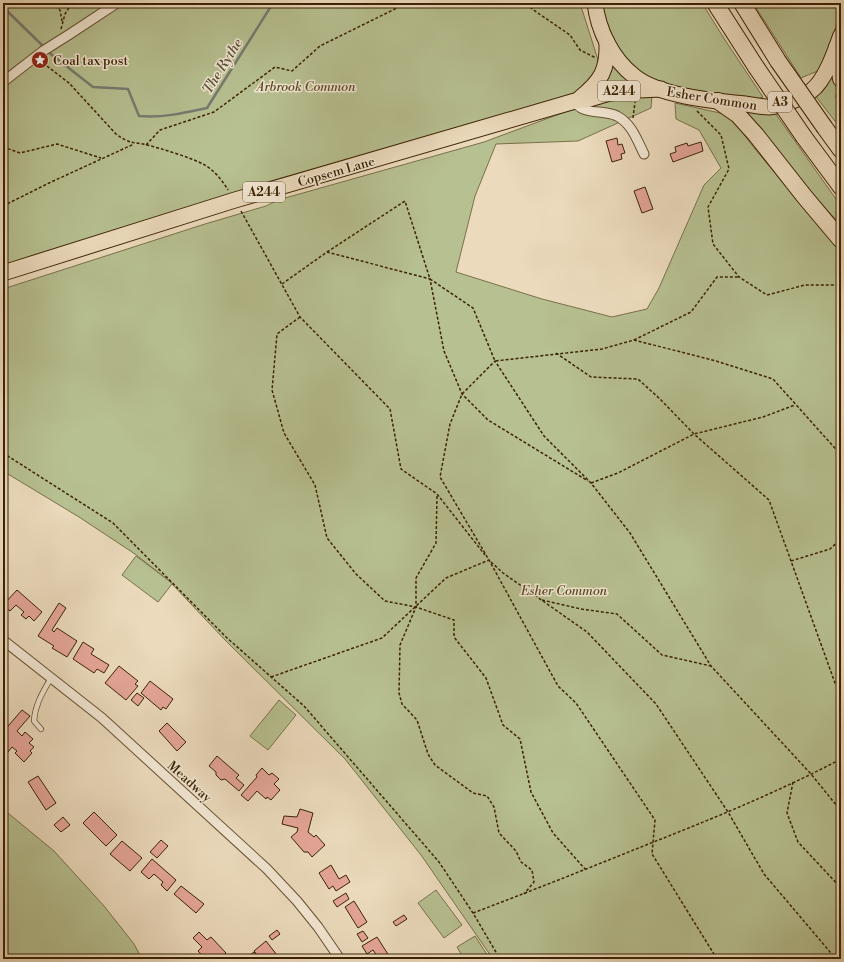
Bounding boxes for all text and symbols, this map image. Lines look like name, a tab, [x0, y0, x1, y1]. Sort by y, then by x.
water label: The Rythe	[199, 35, 247, 98]
place icon: Coal tax post	[30, 50, 50, 70]
place label: Coal tax post	[53, 53, 129, 69]
park label: Arbrook Common	[255, 79, 356, 95]
road number: A244	[598, 81, 640, 101]
street label: Esher Common	[665, 84, 758, 114]
road number: A3	[768, 92, 792, 112]
street label: Copsem Lane	[296, 153, 377, 191]
road number: A244	[243, 182, 285, 202]
park label: Esher Common	[520, 583, 608, 599]
street label: Meadway	[164, 758, 215, 806]

